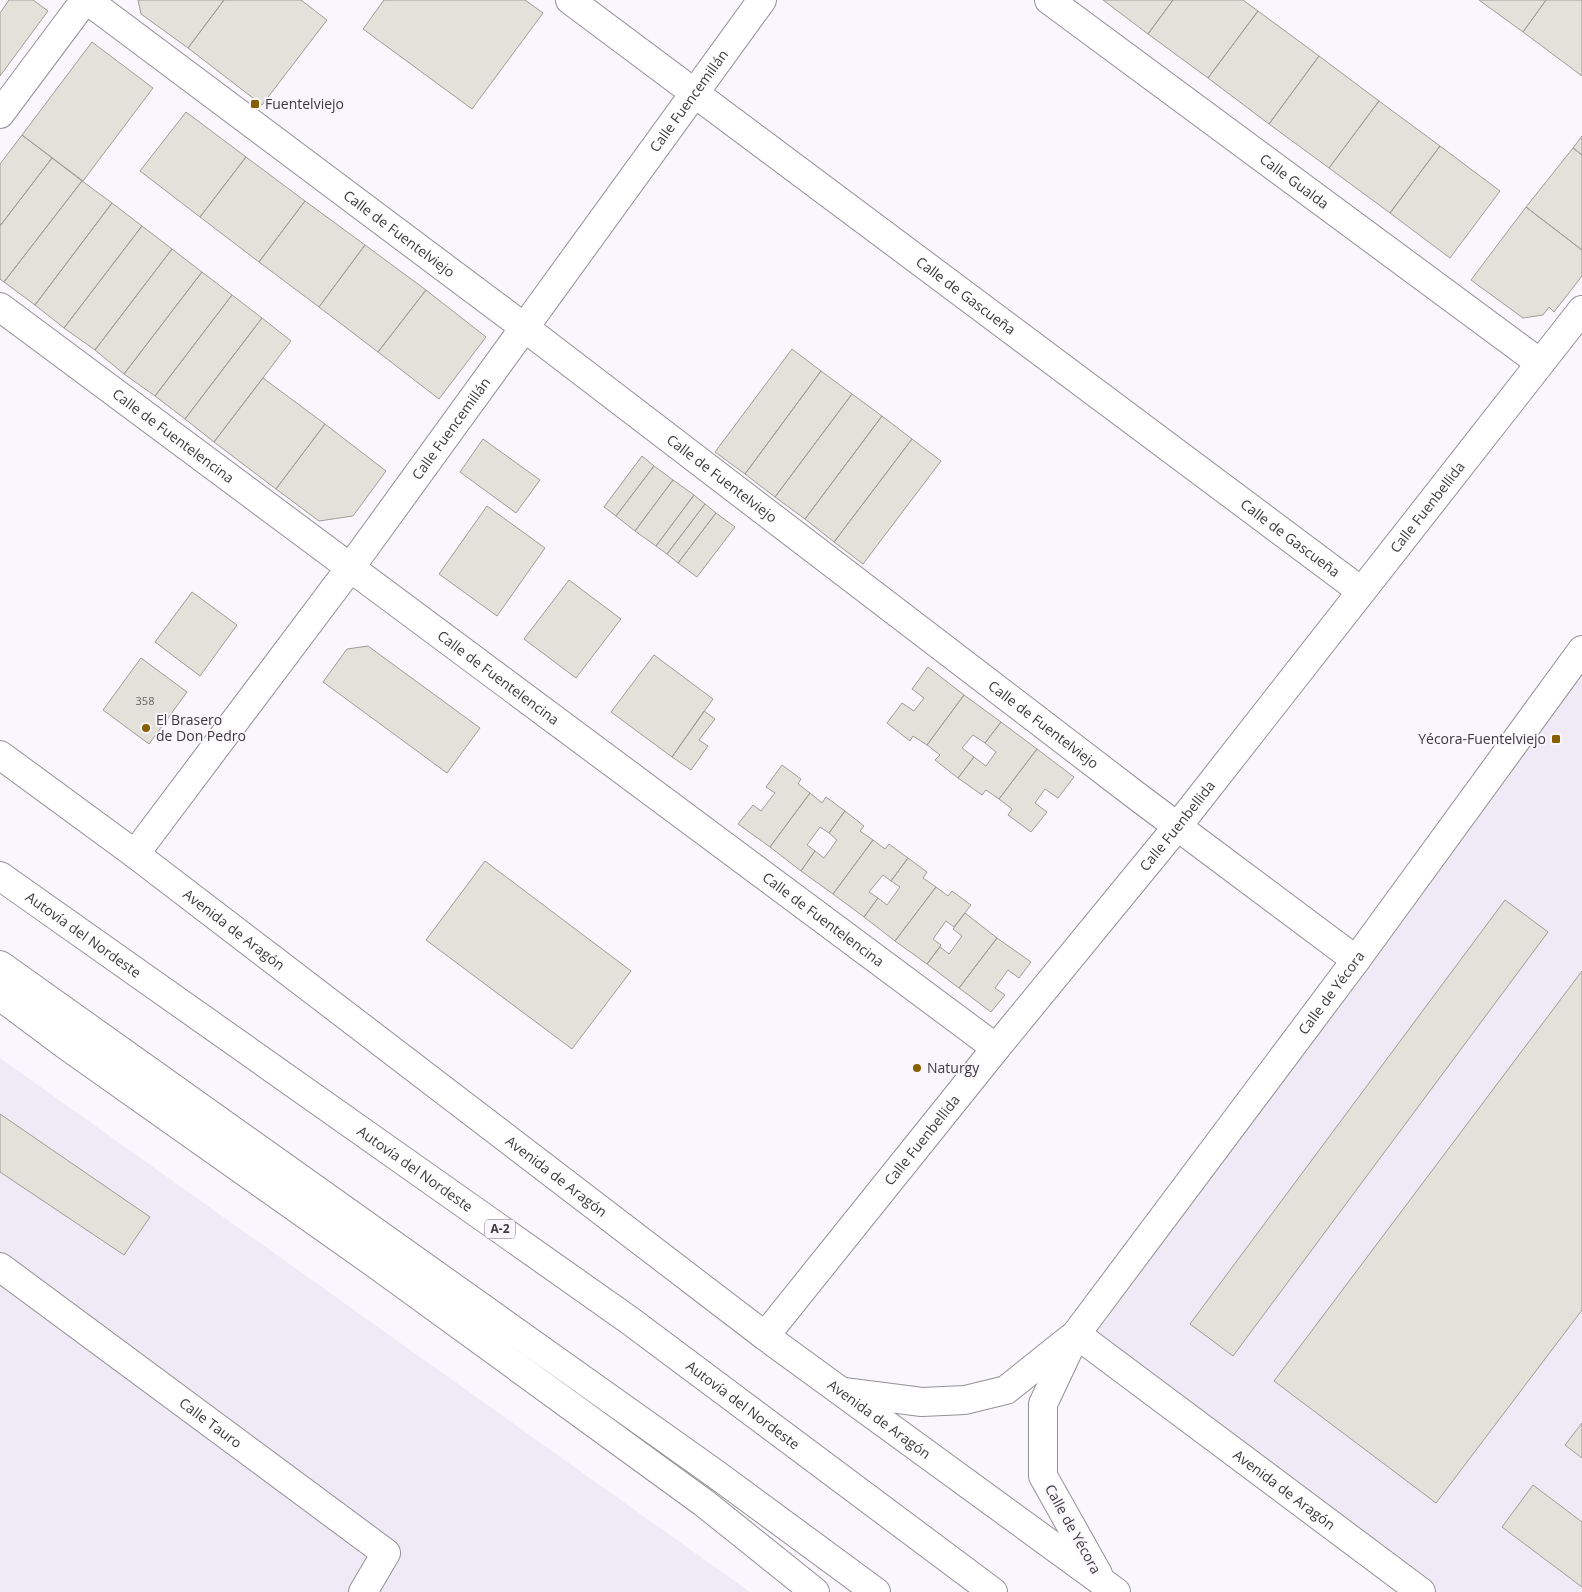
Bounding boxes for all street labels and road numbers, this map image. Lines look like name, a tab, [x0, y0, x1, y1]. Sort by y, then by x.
street label: Calle Fuencemillán	[645, 45, 732, 155]
street label: Calle Gualda	[1256, 149, 1333, 213]
street label: Calle de Fuentelviejo	[340, 185, 459, 281]
street label: Calle de Gascueña	[912, 252, 1020, 339]
street label: Calle Fuencemillán	[407, 373, 494, 483]
street label: Calle de Fuentelencina	[109, 384, 238, 487]
street label: Calle de Fuentelviejo	[663, 430, 781, 527]
street label: Calle Fuenbellida	[1385, 457, 1469, 557]
street label: Calle de Gascueña	[1237, 494, 1344, 581]
street label: Calle de Fuentelencina	[434, 626, 563, 729]
street label: Calle de Fuentelviejo	[985, 676, 1103, 773]
street label: Calle Fuenbellida	[1135, 776, 1219, 875]
street label: Calle de Fuentelencina	[759, 867, 888, 971]
street label: Avenida de Aragón	[180, 884, 289, 974]
street label: Autovía del Nordeste	[22, 887, 145, 982]
street label: Calle de Yécora	[1294, 947, 1368, 1038]
street label: Calle Fuenbellida	[880, 1091, 964, 1189]
street label: Autovía del Nordeste	[354, 1121, 477, 1216]
street label: Avenida de Aragón	[502, 1131, 611, 1221]
road number: A-2	[485, 1220, 515, 1238]
street label: Autovía del Nordeste	[682, 1356, 804, 1453]
street label: Avenida de Aragón	[824, 1375, 935, 1463]
street label: Calle Tauro	[176, 1393, 246, 1452]
street label: Avenida de Aragón	[1230, 1445, 1339, 1534]
street label: Calle de Yécora	[1041, 1481, 1106, 1577]

